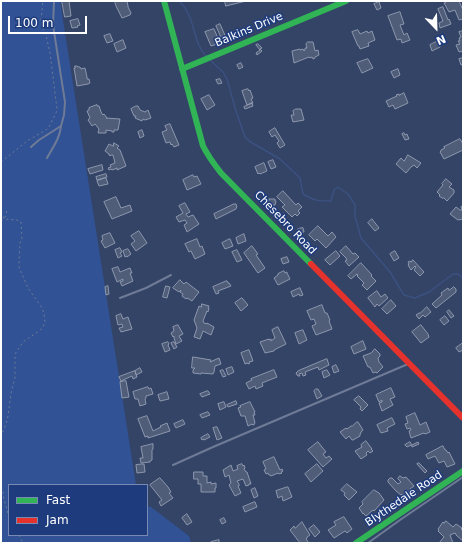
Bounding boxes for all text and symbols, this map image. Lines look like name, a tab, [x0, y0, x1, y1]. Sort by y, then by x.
scale bar	[10, 8, 89, 34]
north arrow	[416, 8, 456, 48]
street label: Balkins Drive	[213, 10, 285, 50]
text: 100 m	[15, 16, 53, 30]
text: N	[434, 32, 448, 47]
street label: Chesebro Road	[251, 189, 319, 257]
street label: Blythedale Road	[363, 468, 445, 530]
legend	[8, 484, 148, 536]
text: Fast	[46, 493, 70, 507]
text: Jam	[46, 513, 69, 527]

